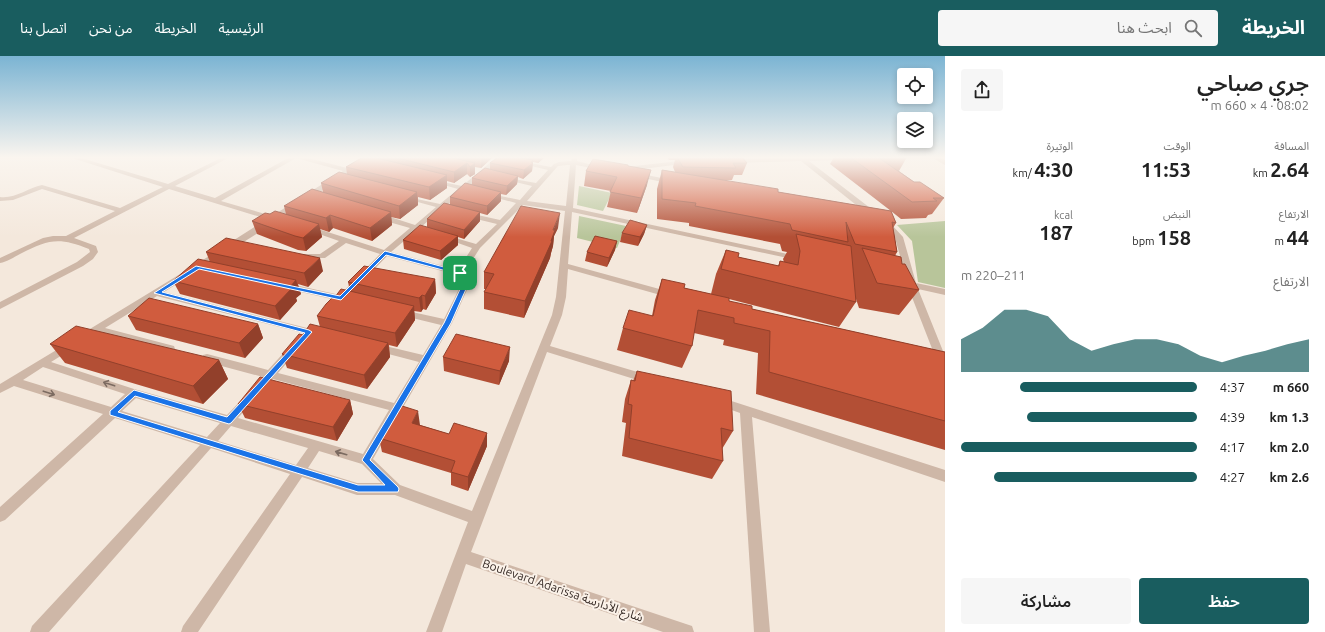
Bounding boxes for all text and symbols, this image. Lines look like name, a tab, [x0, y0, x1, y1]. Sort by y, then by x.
search box	[938, 10, 1218, 46]
text: الخريطة	[1242, 16, 1305, 38]
icon: search	[1182, 17, 1204, 39]
text: ابحث هنا	[1117, 19, 1172, 36]
text: اتصل بنا	[20, 20, 67, 36]
text: من نحن	[89, 20, 133, 36]
text: الخريطة	[155, 20, 197, 36]
text: الرئيسية	[219, 20, 264, 36]
map controls	[897, 68, 933, 148]
button: locate	[897, 68, 933, 104]
button: share	[961, 69, 1003, 111]
text: جري صباحي	[1197, 70, 1309, 95]
text: 08:02 · 4 × 660 m	[1210, 98, 1309, 112]
button: layers	[897, 112, 933, 148]
text: الوتيرة	[1047, 140, 1073, 152]
text: الوقت	[1163, 140, 1191, 152]
text: المسافة	[1274, 140, 1309, 152]
text: 4:30	[1034, 158, 1073, 181]
text: 11:53	[1141, 158, 1191, 181]
text: 2.64	[1270, 158, 1309, 181]
text: /km	[1013, 167, 1034, 179]
text: km	[1253, 167, 1270, 179]
text: النبض	[1163, 208, 1191, 220]
text: الارتفاع	[1279, 208, 1309, 220]
text: kcal	[1054, 209, 1073, 221]
text: 187	[1039, 221, 1073, 244]
text: 158	[1157, 226, 1191, 249]
text: 44	[1286, 226, 1309, 249]
text: bpm	[1132, 235, 1157, 247]
text: m	[1274, 235, 1286, 247]
pin	[443, 256, 477, 290]
icon: arrive	[449, 262, 471, 284]
text: 211–220 m	[961, 268, 1026, 282]
text: الارتفاع	[1273, 274, 1309, 288]
one-way arrow	[103, 380, 115, 388]
text: 4:37	[1220, 380, 1245, 394]
text: 660 m	[1273, 380, 1309, 394]
one-way arrow	[43, 390, 56, 397]
text: 4:39	[1220, 410, 1245, 424]
text: 1.3 km	[1270, 410, 1309, 424]
text: 4:17	[1220, 440, 1245, 454]
text: 2.0 km	[1270, 440, 1309, 454]
one-way arrow	[334, 449, 347, 456]
text: 4:27	[1220, 470, 1245, 484]
text: 2.6 km	[1270, 470, 1309, 484]
street label: Boulevard Adarissa شارع الأدارسة	[480, 556, 645, 627]
button: مشاركة	[961, 578, 1131, 624]
button: حفظ	[1139, 578, 1309, 624]

